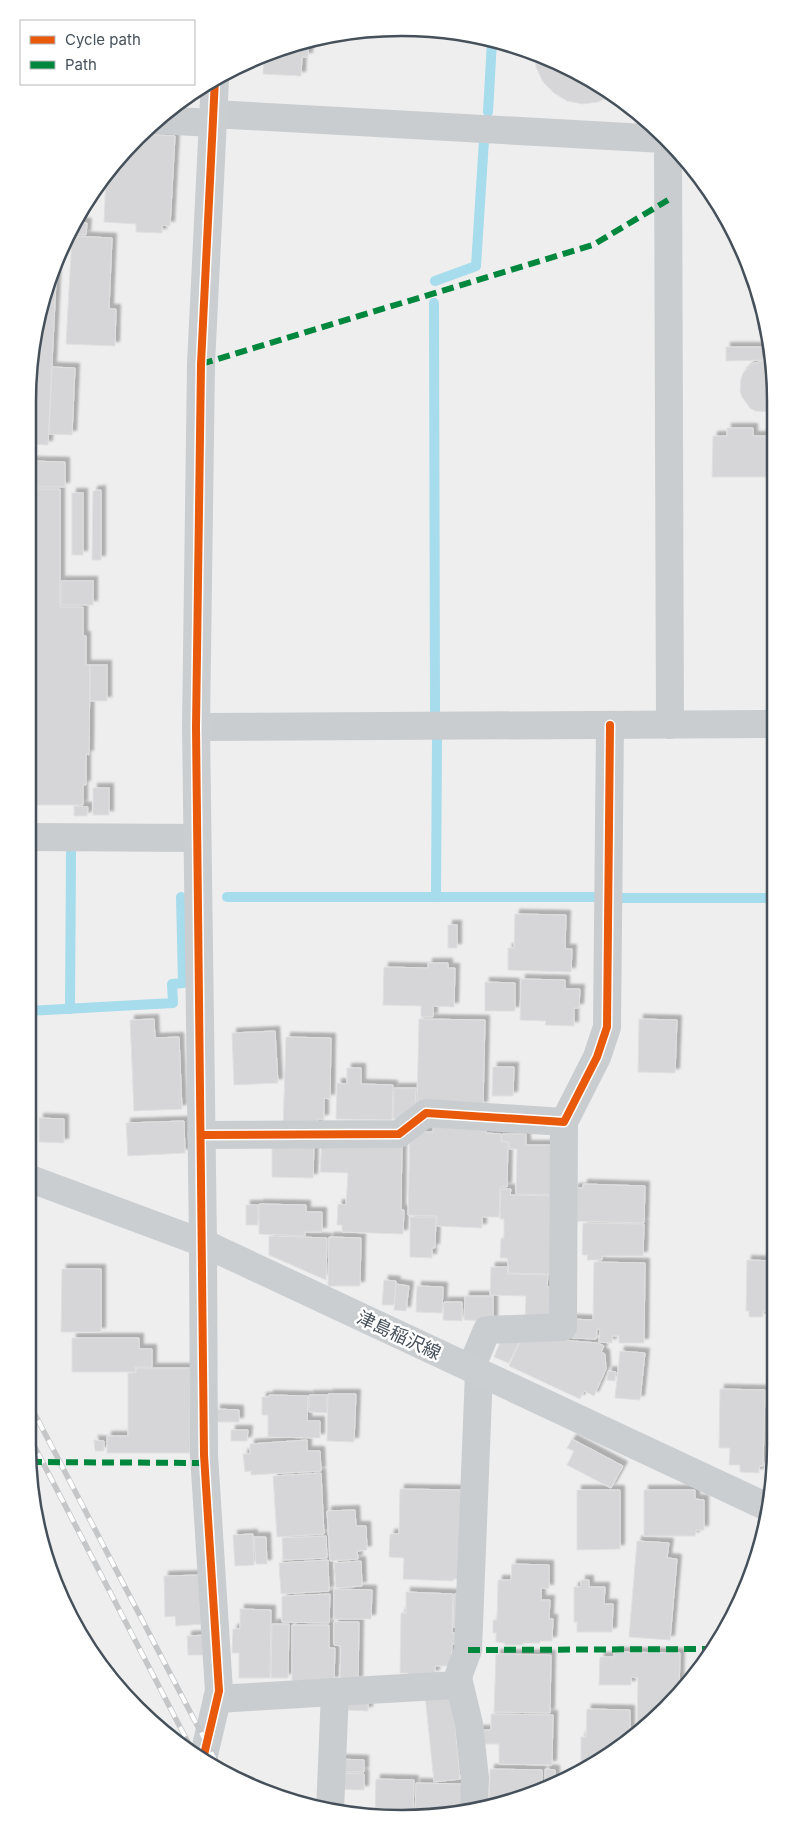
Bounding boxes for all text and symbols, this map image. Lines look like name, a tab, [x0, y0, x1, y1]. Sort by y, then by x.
legend	[20, 20, 195, 85]
text: Cycle path	[65, 30, 141, 49]
text: Path	[65, 55, 97, 74]
street label: 津島稲沢線	[354, 1306, 444, 1364]

